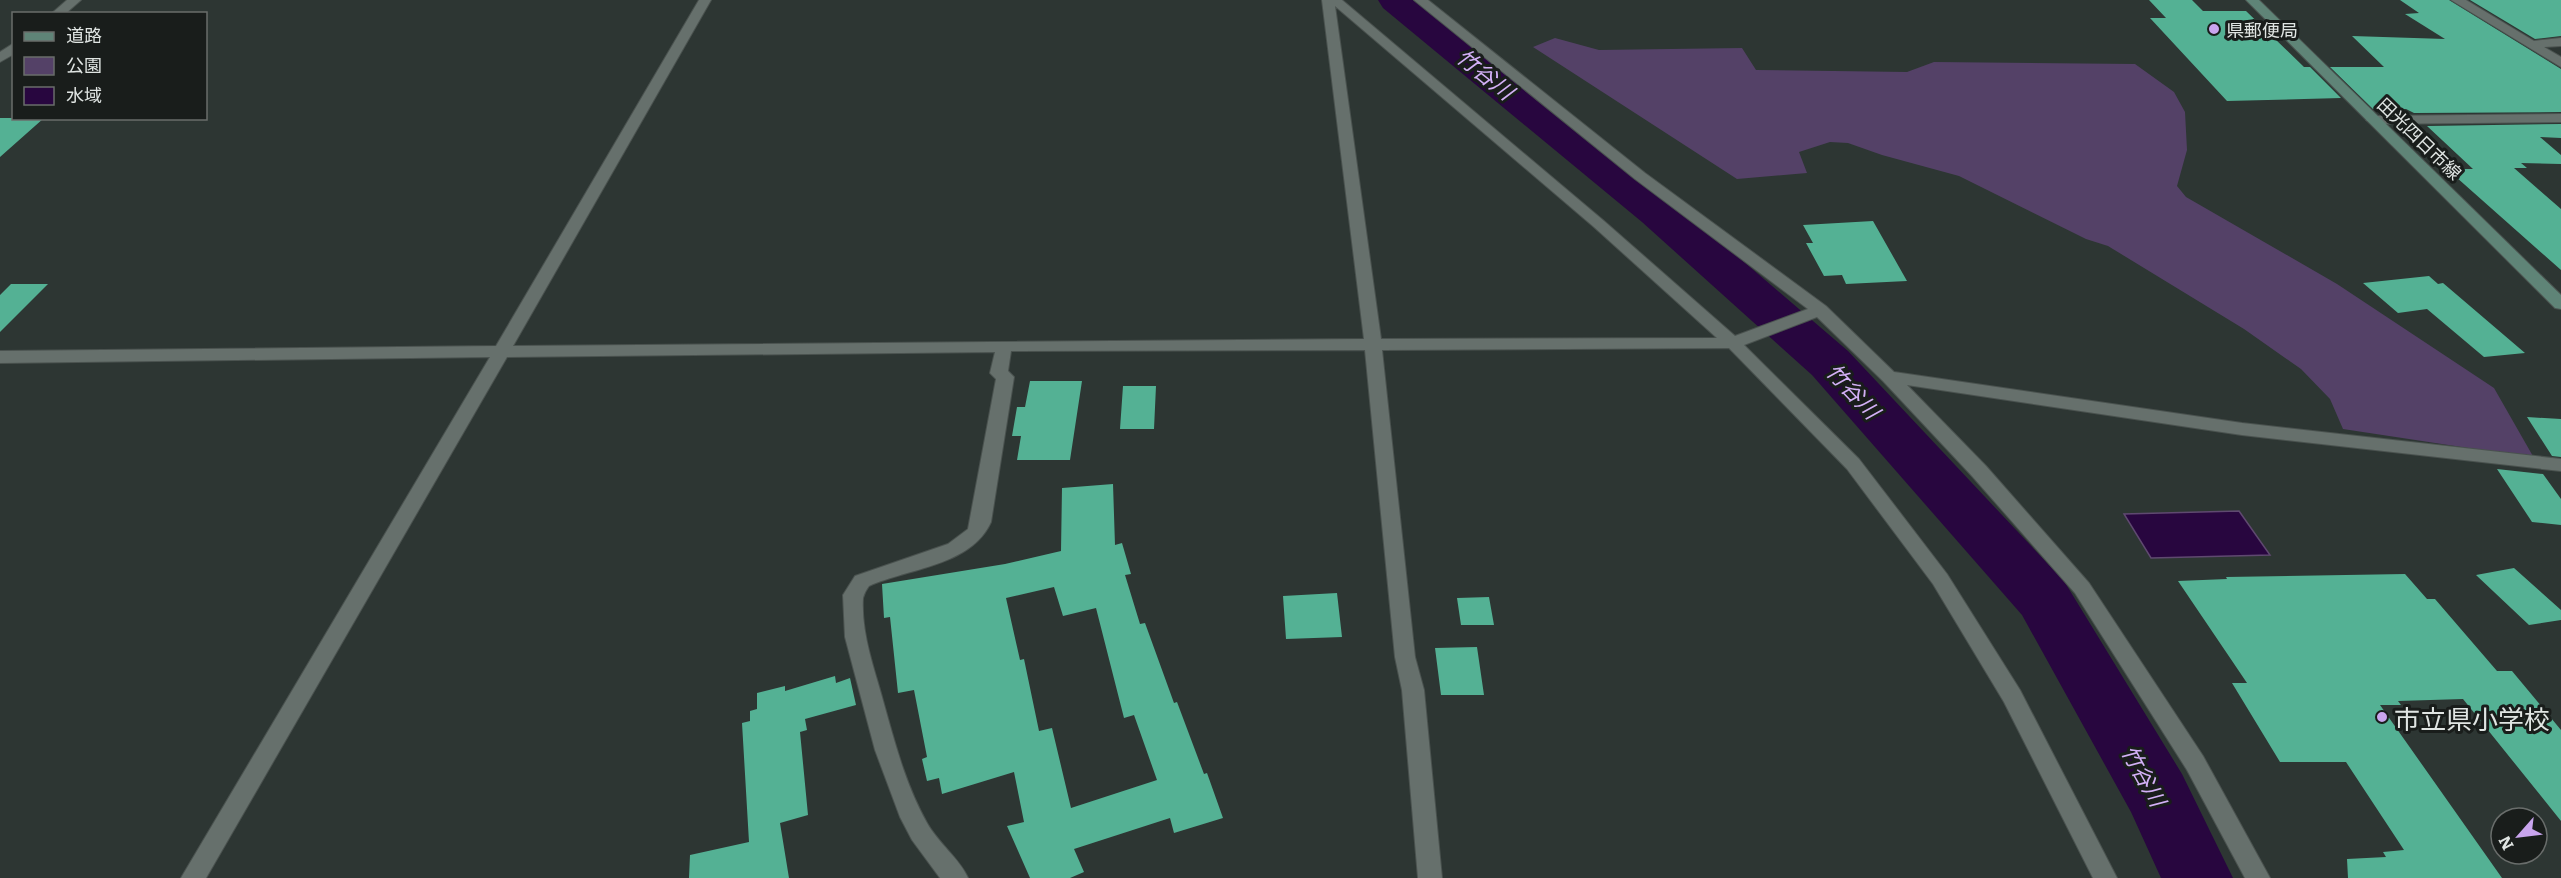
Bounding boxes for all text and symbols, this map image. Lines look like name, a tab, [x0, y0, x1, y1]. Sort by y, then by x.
legend	[12, 12, 207, 120]
place label: 県郵便局	[2226, 16, 2298, 43]
text: 道路	[66, 21, 102, 48]
marker: 県郵便局	[2207, 22, 2221, 36]
water label: 竹谷川	[1450, 39, 1524, 108]
text: 公園	[66, 51, 102, 78]
text: 水域	[66, 81, 102, 108]
street label: 田光四日市線	[2372, 91, 2468, 185]
water label: 竹谷川	[1819, 355, 1890, 427]
place label: 市立県小学校	[2394, 698, 2550, 737]
marker: 市立県小学校	[2375, 710, 2389, 724]
water label: 竹谷川	[2115, 738, 2176, 814]
north arrow	[2489, 806, 2549, 866]
text: N	[2491, 832, 2519, 855]

